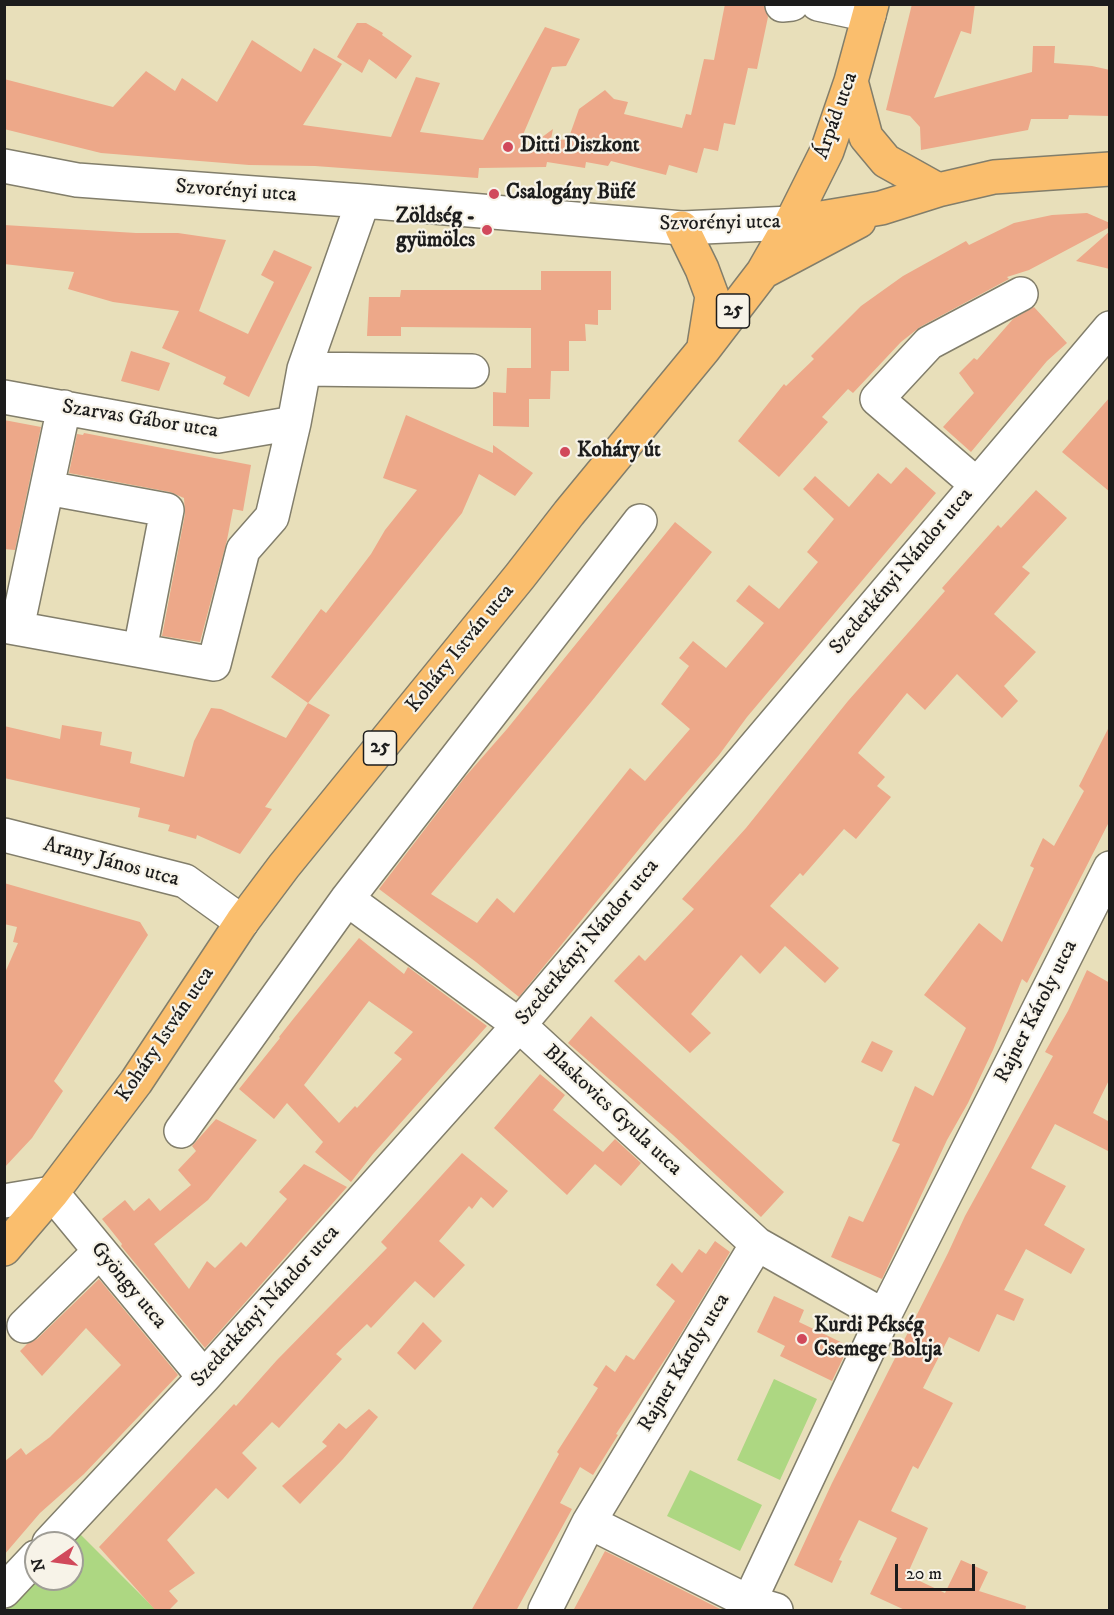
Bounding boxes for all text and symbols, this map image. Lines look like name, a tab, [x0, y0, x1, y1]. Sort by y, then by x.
street label: Árpád utca	[810, 69, 864, 163]
place label: Ditti Diszkont	[520, 134, 640, 160]
marker: Ditti Diszkont	[501, 140, 515, 154]
street label: Szvorényi utca	[175, 175, 297, 209]
place label: Csalogány Büfé	[506, 181, 636, 207]
marker: Csalogány Büfé	[487, 187, 501, 201]
place label: Zöldség - gyümölcs	[396, 205, 475, 255]
street label: Szvorényi utca	[659, 210, 781, 238]
marker: Zöldség - gyümölcs	[480, 223, 494, 237]
road number: 25	[716, 294, 750, 328]
street label: Szarvas Gábor utca	[60, 395, 220, 445]
place label: Koháry út	[577, 439, 661, 465]
marker: Koháry út	[558, 445, 572, 459]
street label: Szederkényi Nándor utca	[825, 484, 979, 660]
street label: Koháry István utca	[402, 580, 520, 718]
road number: 25	[364, 731, 397, 765]
street label: Arany János utca	[40, 833, 182, 893]
street label: Szederkényi Nándor utca	[511, 855, 665, 1031]
street label: Rajner Károly utca	[990, 936, 1084, 1088]
street label: Koháry István utca	[111, 963, 221, 1107]
street label: Blaskovics Gyula utca	[537, 1040, 687, 1182]
street label: Szederkényi Nándor utca	[187, 1221, 345, 1393]
street label: Gyöngy utca	[84, 1237, 172, 1335]
street label: Rajner Károly utca	[634, 1289, 736, 1437]
place label: Kurdi Pékség Csemege Boltja	[814, 1314, 942, 1364]
marker: Kurdi Pékség Csemege Boltja	[795, 1332, 809, 1346]
north arrow	[24, 1531, 84, 1591]
scale bar	[898, 1552, 978, 1590]
text: N	[27, 1556, 50, 1573]
text: 20 m	[906, 1563, 942, 1585]

